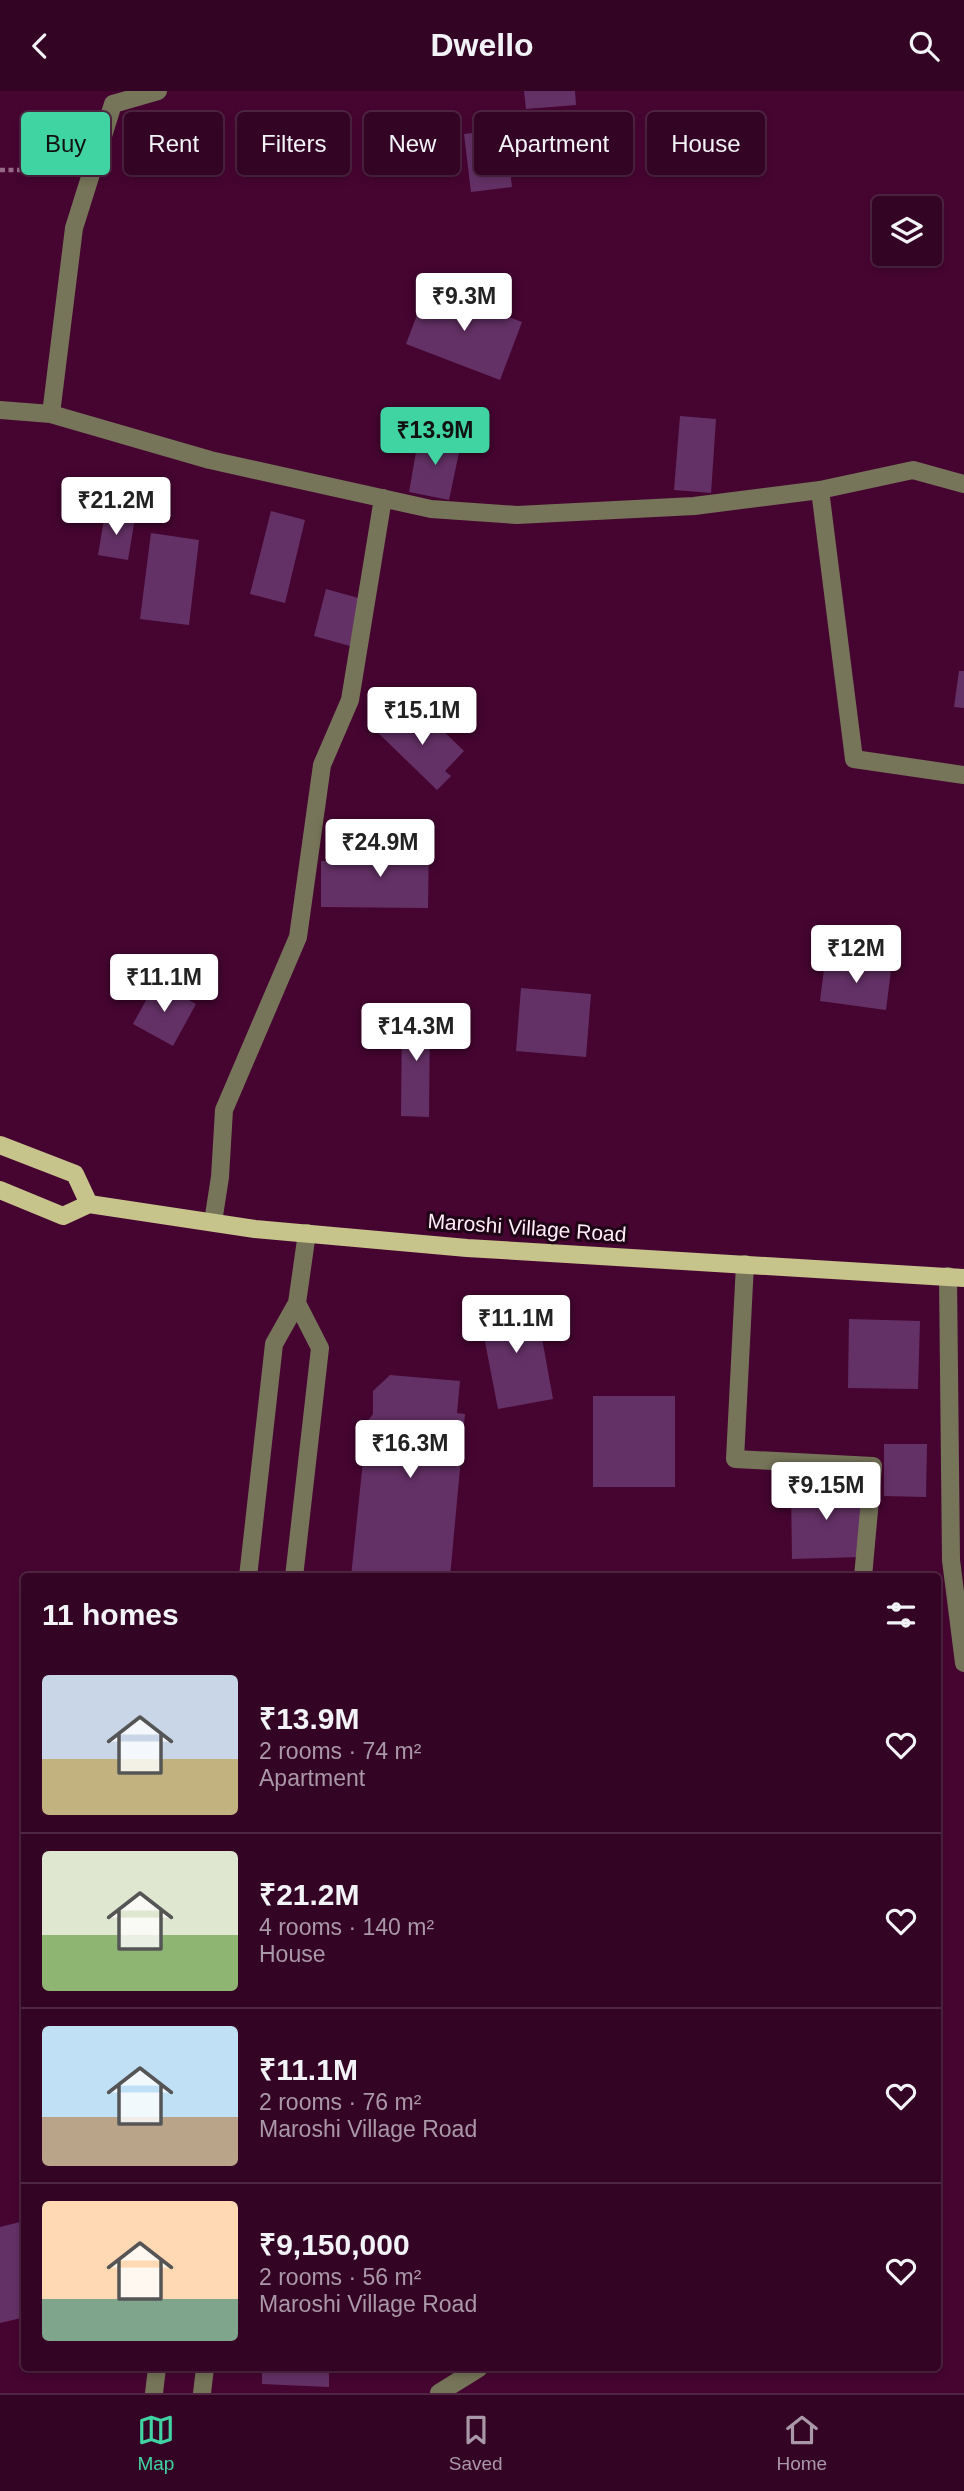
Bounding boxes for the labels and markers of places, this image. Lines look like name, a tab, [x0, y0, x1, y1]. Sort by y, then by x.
pin: ₹9.3M	[415, 273, 513, 333]
pin: ₹13.9M	[378, 407, 492, 467]
pin: ₹21.2M	[59, 477, 173, 537]
pin: ₹15.1M	[365, 687, 479, 747]
pin: ₹24.9M	[323, 819, 437, 879]
pin: ₹12M	[815, 925, 897, 985]
pin: ₹11.1M	[107, 955, 221, 1014]
pin: ₹14.3M	[359, 1003, 473, 1063]
pin: ₹11.1M	[459, 1295, 573, 1355]
pin: ₹16.3M	[353, 1421, 467, 1480]
pin: ₹9.15M	[769, 1463, 883, 1522]

